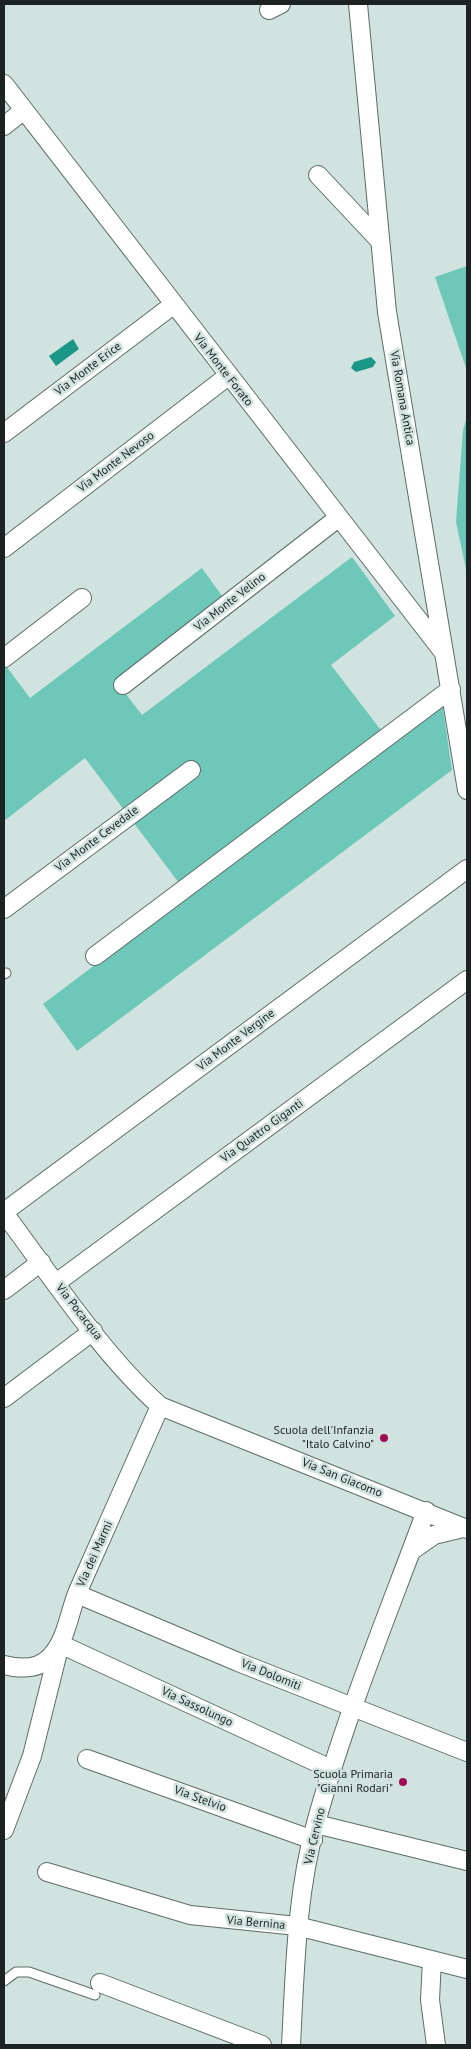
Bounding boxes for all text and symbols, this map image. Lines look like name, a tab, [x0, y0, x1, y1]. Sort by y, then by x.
street label: Via Monte Forato	[190, 331, 256, 409]
street label: Via Monte Erice	[52, 339, 124, 399]
street label: Via Romana Antica	[387, 350, 417, 446]
street label: Via Monte Nevoso	[75, 428, 157, 496]
street label: Via Monte Velino	[191, 570, 269, 634]
street label: Via Monte Cevedale	[52, 803, 142, 875]
street label: Via Monte Vergine	[194, 1006, 278, 1074]
street label: Via Quattro Giganti	[218, 1096, 306, 1166]
street label: Via Pocacqua	[53, 1281, 105, 1343]
place label: Scuola dell'Infanzia "Italo Calvino"	[274, 1424, 374, 1452]
marker: Scuola dell'Infanzia "Italo Calvino"	[378, 1432, 390, 1444]
street label: Via San Giacomo	[300, 1455, 384, 1501]
street label: Via dei Marmi	[74, 1519, 116, 1589]
street label: Via Dolomiti	[239, 1656, 303, 1694]
street label: Via Sassolungo	[159, 1684, 235, 1730]
place label: Scuola Primaria "Gianni Rodari"	[313, 1768, 393, 1796]
marker: Scuola Primaria "Gianni Rodari"	[397, 1776, 409, 1788]
street label: Via Stelvio	[172, 1783, 228, 1815]
street label: Via Cervino	[301, 1806, 329, 1866]
street label: Via Bernina	[226, 1913, 286, 1933]

